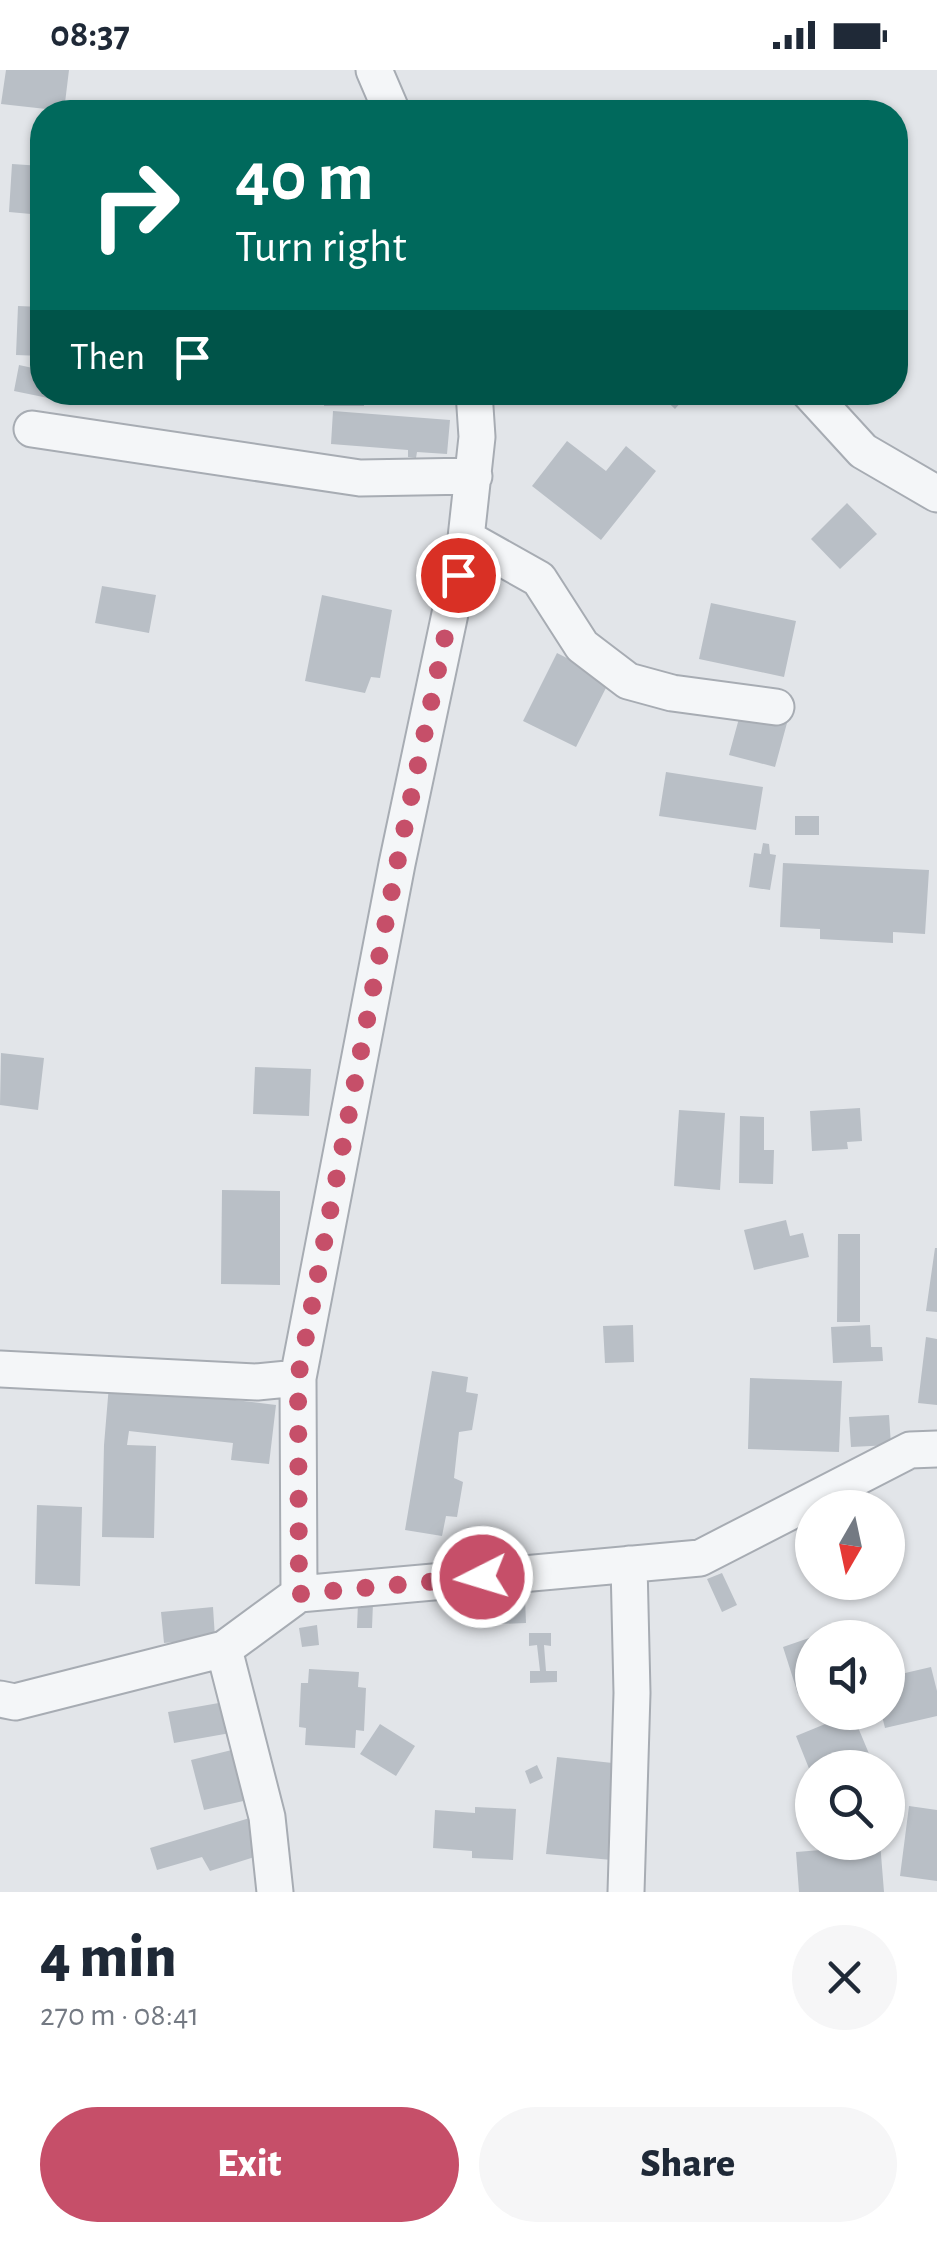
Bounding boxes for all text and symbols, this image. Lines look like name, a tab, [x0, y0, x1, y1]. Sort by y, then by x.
text: 08:37	[50, 16, 130, 54]
icon: right	[70, 140, 200, 270]
text: 40 m	[235, 143, 374, 213]
text: Turn right	[235, 225, 407, 270]
icon: arrive	[165, 330, 220, 385]
text: Then	[70, 339, 145, 377]
pin	[416, 533, 501, 618]
icon: arrive	[431, 548, 486, 603]
north arrow	[795, 1490, 905, 1600]
map controls	[795, 1490, 905, 1860]
position arrow	[430, 1525, 534, 1629]
button: sound	[795, 1620, 905, 1730]
button: search	[795, 1750, 905, 1860]
button: close	[792, 1925, 897, 2030]
text: 4 min	[40, 1928, 177, 1988]
text: 270 m · 08:41	[40, 1999, 199, 2031]
button: Exit	[40, 2107, 459, 2222]
button: Share	[479, 2107, 897, 2222]

